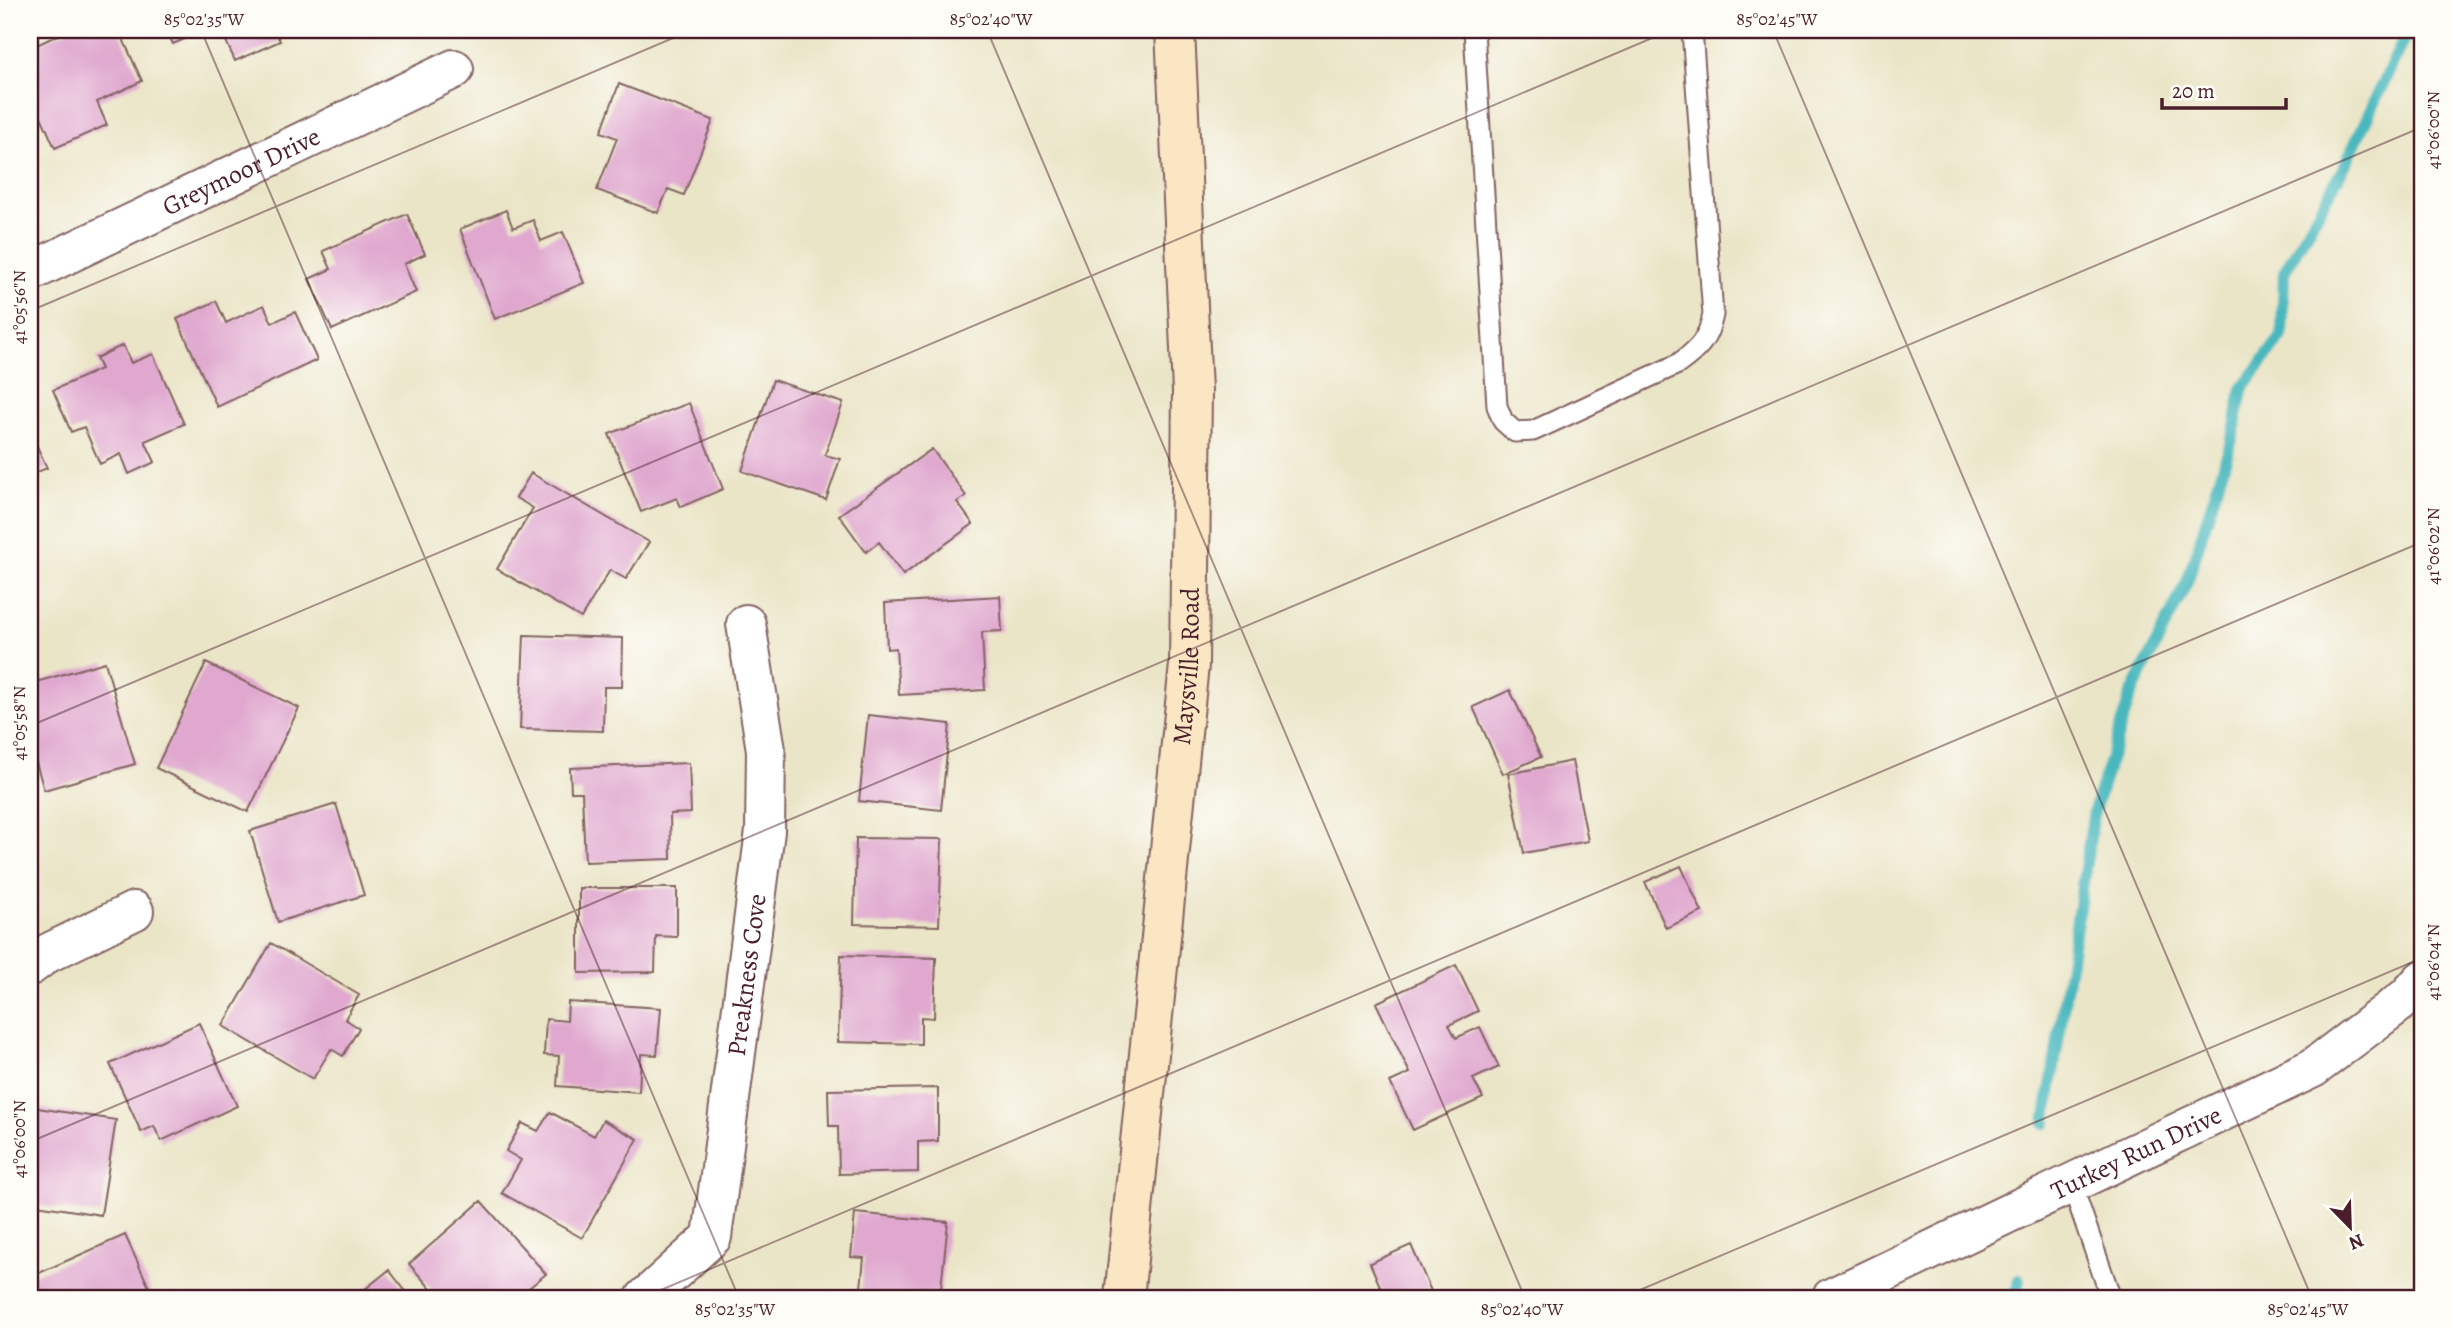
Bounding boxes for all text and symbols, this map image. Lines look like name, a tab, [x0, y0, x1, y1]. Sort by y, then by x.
text: 85°02'35"W	[164, 7, 245, 31]
text: 85°02'40"W	[949, 7, 1033, 31]
text: 85°02'45"W	[1736, 7, 1818, 31]
scale bar	[2162, 66, 2286, 110]
text: 20 m	[2172, 77, 2215, 105]
text: 41°06'00"N	[2421, 91, 2445, 169]
street label: Greymoor Drive	[157, 119, 326, 224]
text: 41°05'56"N	[7, 270, 31, 344]
text: 41°06'02"N	[2421, 507, 2445, 585]
street label: Maysville Road	[1164, 587, 1208, 747]
text: 41°05'58"N	[7, 685, 31, 761]
street label: Preakness Cove	[719, 892, 775, 1058]
text: 41°06'04"N	[2421, 924, 2445, 1000]
street label: Turkey Run Drive	[2045, 1097, 2227, 1209]
text: 41°06'00"N	[7, 1100, 31, 1178]
north arrow	[2316, 1192, 2386, 1262]
text: N	[2345, 1227, 2368, 1256]
text: 85°02'35"W	[695, 1297, 776, 1321]
text: 85°02'40"W	[1480, 1297, 1564, 1321]
text: 85°02'45"W	[2267, 1297, 2349, 1321]

